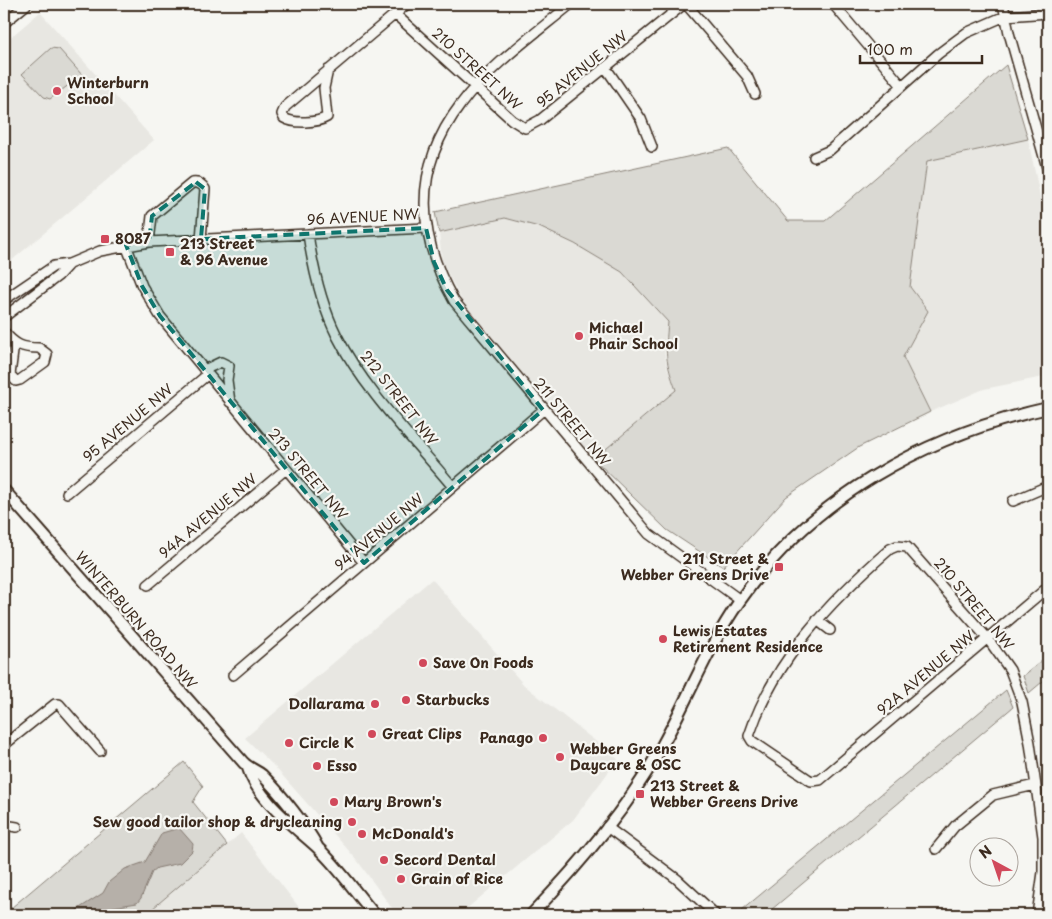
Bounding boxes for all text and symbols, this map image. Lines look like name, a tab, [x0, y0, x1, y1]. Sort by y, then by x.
street label: 210 STREET NW	[428, 22, 527, 115]
street label: 95 AVENUE NW	[532, 25, 632, 112]
scale bar	[860, 32, 982, 64]
text: 100 m	[867, 37, 913, 60]
place label: Winterburn School	[67, 72, 149, 109]
marker: Winterburn School	[51, 85, 63, 97]
street label: 96 AVENUE NW	[306, 203, 420, 230]
place label: 8087	[115, 228, 152, 249]
marker: 8087	[99, 233, 111, 245]
place label: 213 Street & 96 Avenue	[180, 233, 268, 270]
marker: 213 Street & 96 Avenue	[164, 246, 176, 258]
place label: Michael Phair School	[589, 317, 678, 354]
marker: Michael Phair School	[573, 330, 585, 342]
street label: 212 STREET NW	[356, 346, 443, 450]
street label: 211 STREET NW	[529, 373, 616, 471]
street label: 95 AVENUE NW	[78, 379, 177, 467]
street label: 213 STREET NW	[264, 423, 353, 524]
street label: 94A AVENUE NW	[154, 468, 261, 563]
street label: 94 AVENUE NW	[330, 488, 428, 575]
street label: WINTERBURN ROAD NW	[71, 546, 202, 693]
place label: 211 Street & Webber Greens Drive	[621, 548, 770, 585]
street label: 210 STREET NW	[930, 553, 1019, 654]
marker: 211 Street & Webber Greens Drive	[773, 561, 785, 573]
place label: Lewis Estates Retirement Residence	[673, 620, 823, 657]
street label: 92A AVENUE NW	[872, 625, 979, 720]
marker: Lewis Estates Retirement Residence	[657, 633, 669, 645]
place label: Save On Foods	[433, 652, 534, 673]
marker: Save On Foods	[417, 657, 429, 669]
place label: Starbucks	[416, 689, 490, 710]
place label: Dollarama	[288, 693, 365, 714]
marker: Starbucks	[400, 694, 412, 706]
marker: Dollarama	[369, 698, 381, 710]
place label: Great Clips	[382, 723, 462, 744]
place label: Panago	[479, 727, 533, 748]
marker: Great Clips	[366, 728, 378, 740]
place label: Circle K	[299, 732, 354, 753]
marker: Panago	[537, 732, 549, 744]
marker: Circle K	[283, 737, 295, 749]
place label: Webber Greens Daycare & OSC	[570, 738, 681, 775]
marker: Webber Greens Daycare & OSC	[554, 751, 566, 763]
place label: Esso	[327, 755, 357, 776]
marker: Esso	[311, 760, 323, 772]
place label: 213 Street & Webber Greens Drive	[650, 775, 799, 812]
marker: 213 Street & Webber Greens Drive	[634, 788, 646, 800]
place label: Mary Brown's	[344, 791, 442, 812]
marker: Mary Brown's	[328, 796, 340, 808]
place label: Sew good tailor shop & drycleaning	[93, 811, 342, 832]
marker: Sew good tailor shop & drycleaning	[346, 816, 358, 828]
place label: McDonald's	[372, 823, 454, 844]
marker: McDonald's	[356, 828, 368, 840]
north arrow	[970, 836, 1020, 886]
text: N	[974, 840, 996, 863]
place label: Secord Dental	[394, 849, 496, 870]
marker: Secord Dental	[378, 854, 390, 866]
place label: Grain of Rice	[411, 868, 504, 889]
marker: Grain of Rice	[395, 873, 407, 885]

